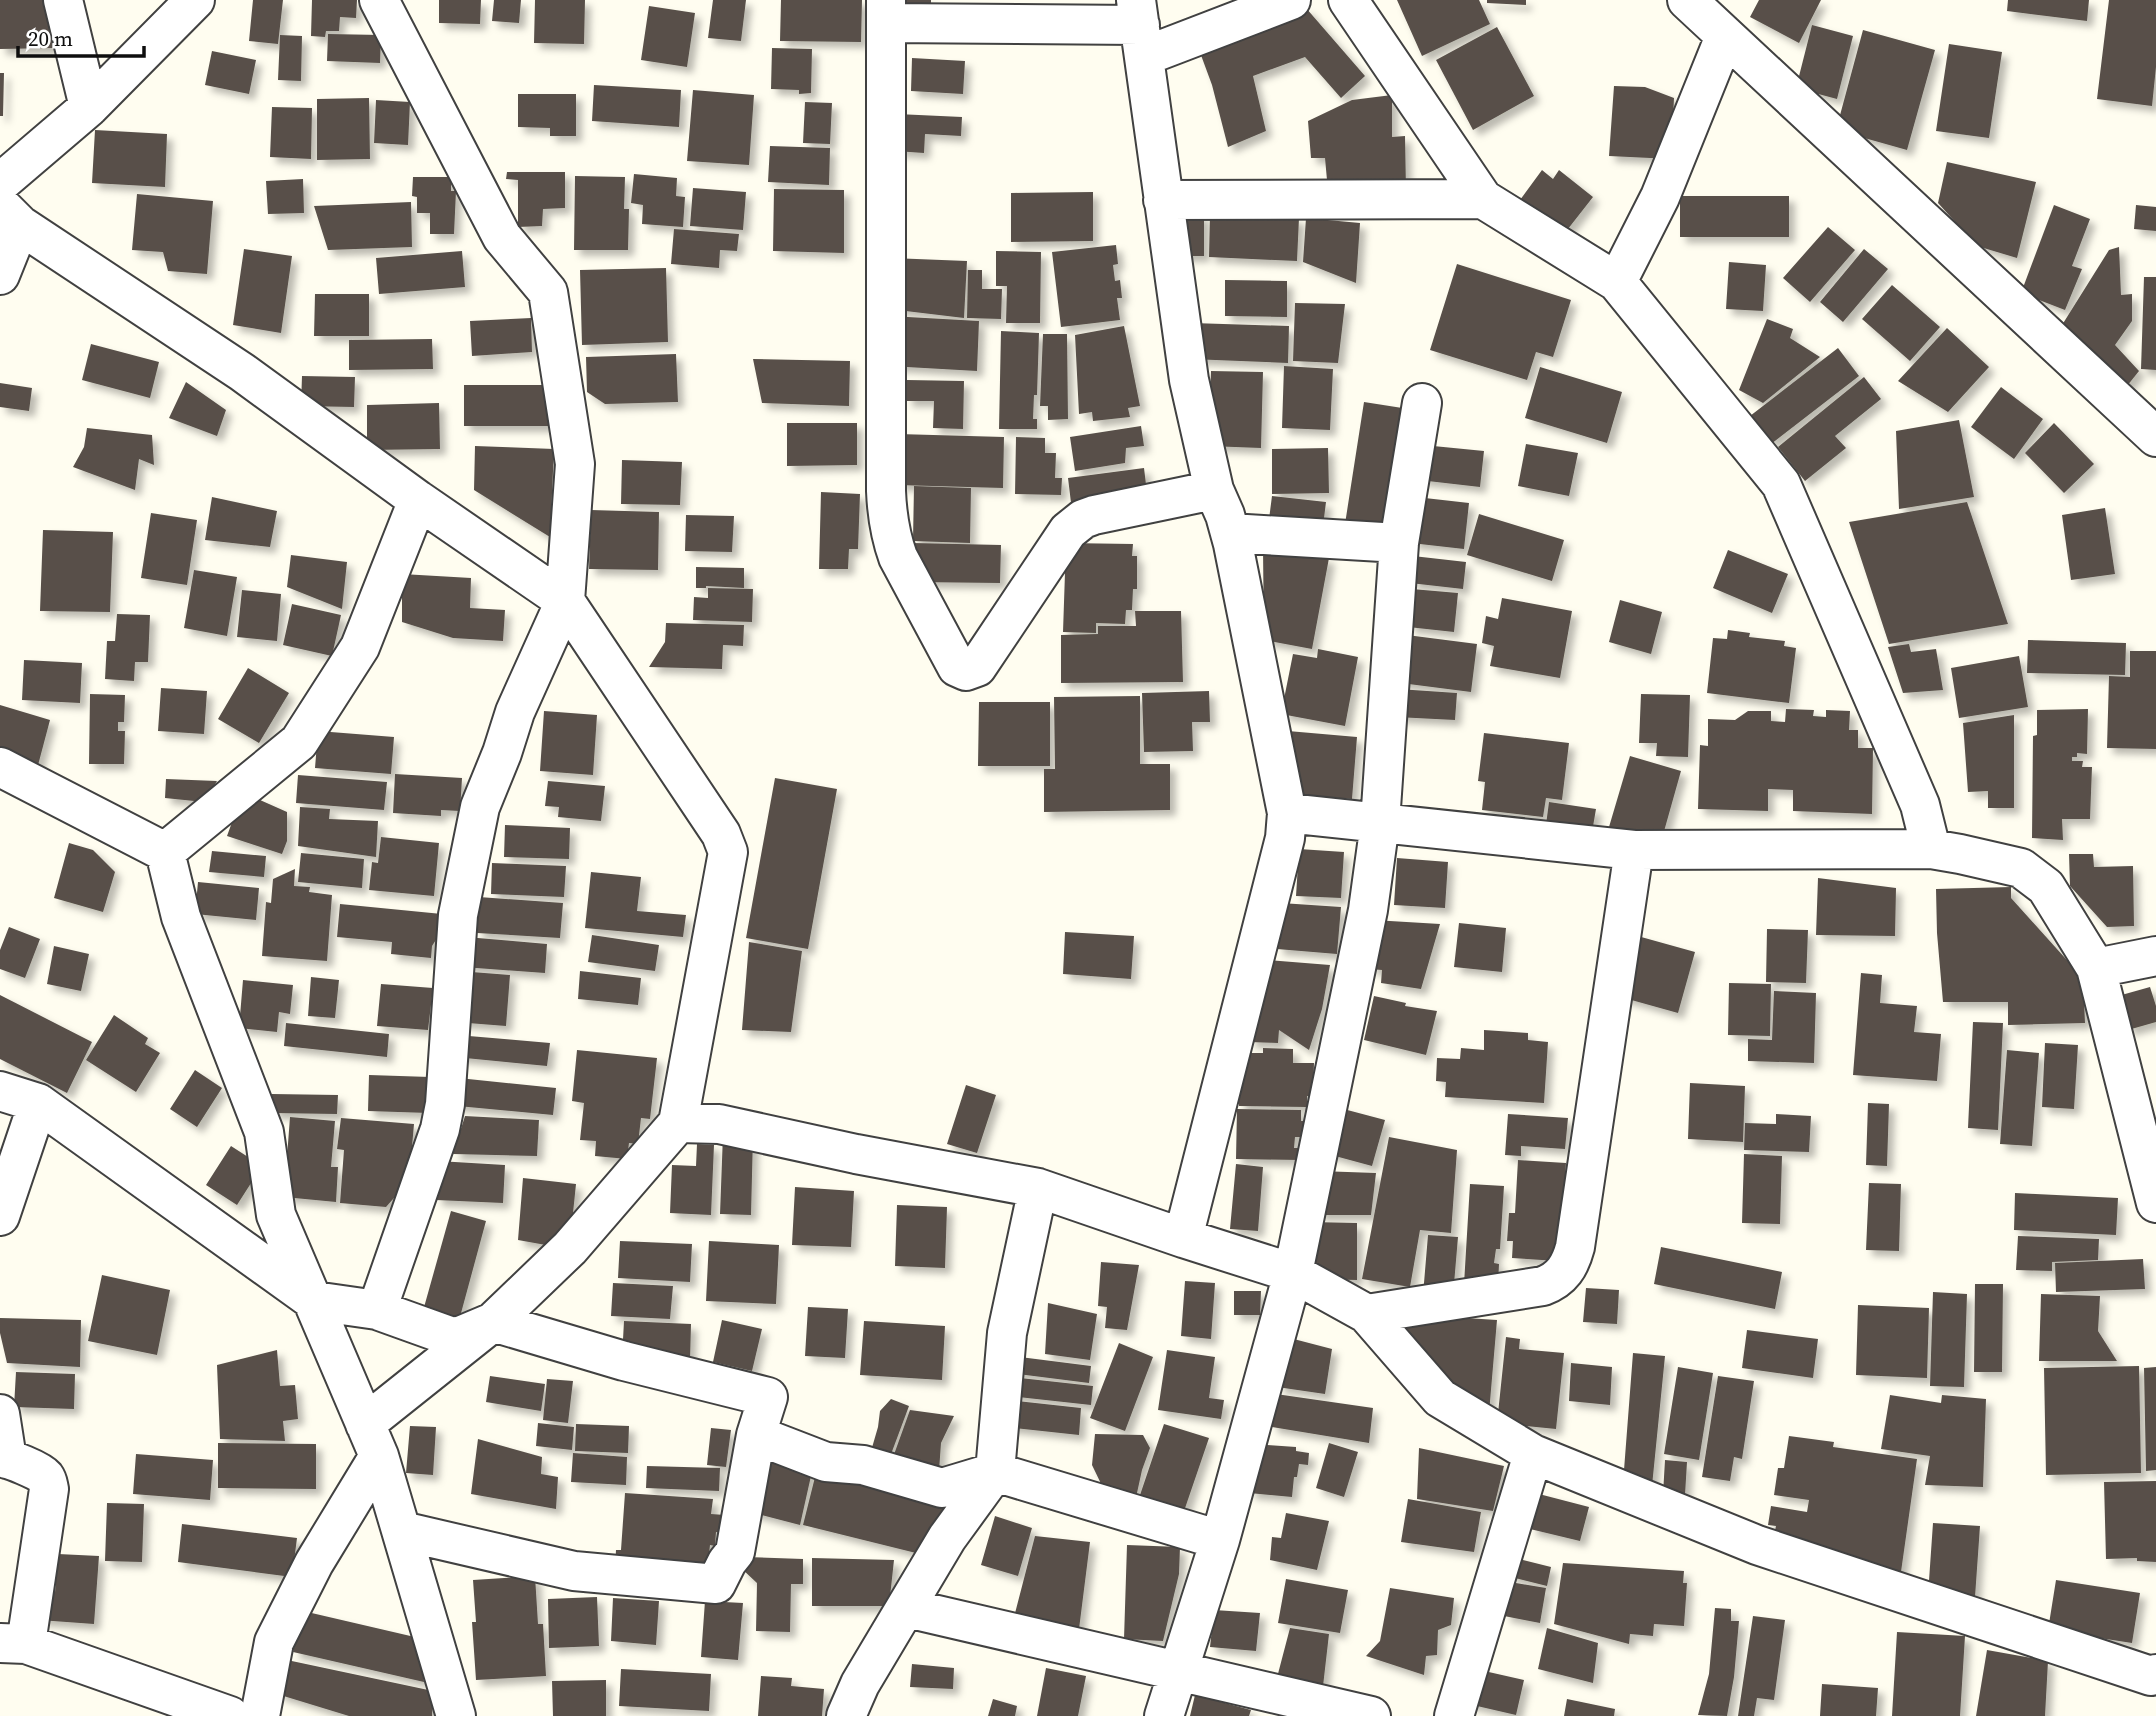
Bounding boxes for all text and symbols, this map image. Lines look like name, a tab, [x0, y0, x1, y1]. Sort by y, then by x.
scale bar	[18, 14, 144, 58]
text: 20 m	[28, 24, 73, 53]

